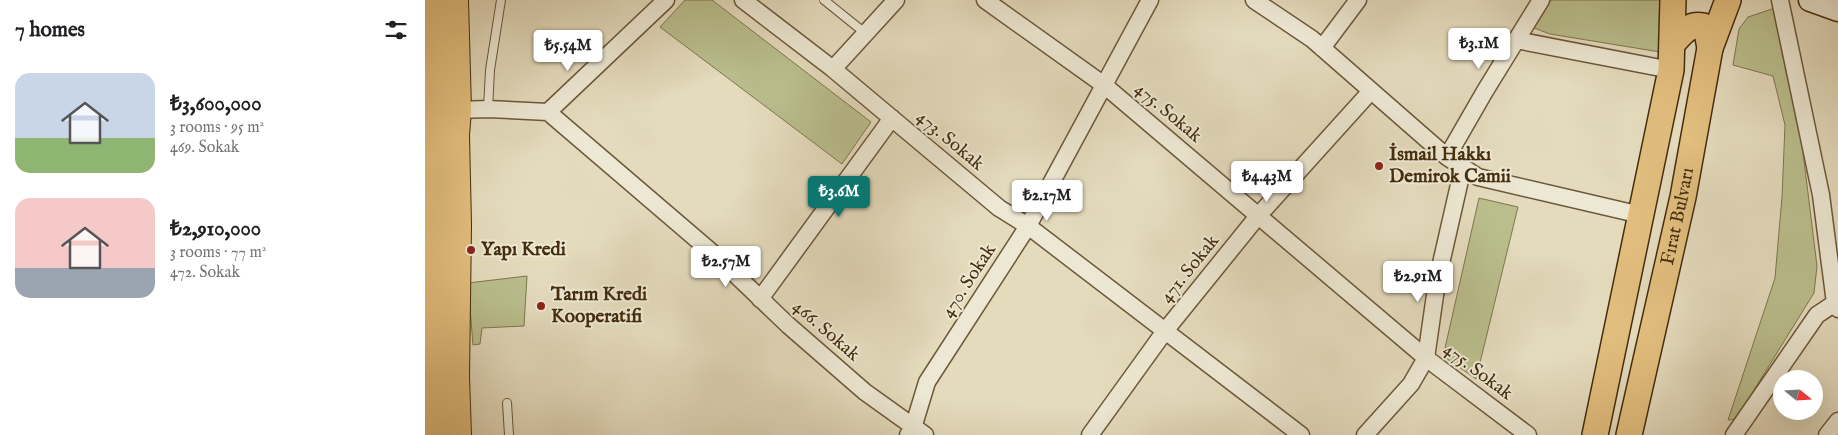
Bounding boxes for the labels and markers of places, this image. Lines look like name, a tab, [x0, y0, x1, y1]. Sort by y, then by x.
pin: ₺3.1M	[1444, 28, 1514, 70]
pin: ₺5.54M	[527, 30, 609, 72]
place label: İsmail Hakkı Demirok Camii	[1389, 142, 1511, 189]
pin: ₺4.43M	[1226, 160, 1308, 203]
marker: İsmail Hakkı Demirok Camii	[1373, 160, 1385, 172]
pin: ₺3.6M	[804, 176, 874, 218]
pin: ₺2.17M	[1006, 180, 1088, 222]
place label: Yapı Kredi	[481, 238, 566, 262]
marker: Yapı Kredi	[465, 244, 477, 256]
pin: ₺2.57M	[685, 246, 767, 288]
pin: ₺2.91M	[1377, 260, 1459, 303]
place label: Tarım Kredi Kooperatifi	[550, 283, 647, 329]
marker: Tarım Kredi Kooperatifi	[535, 300, 547, 312]

